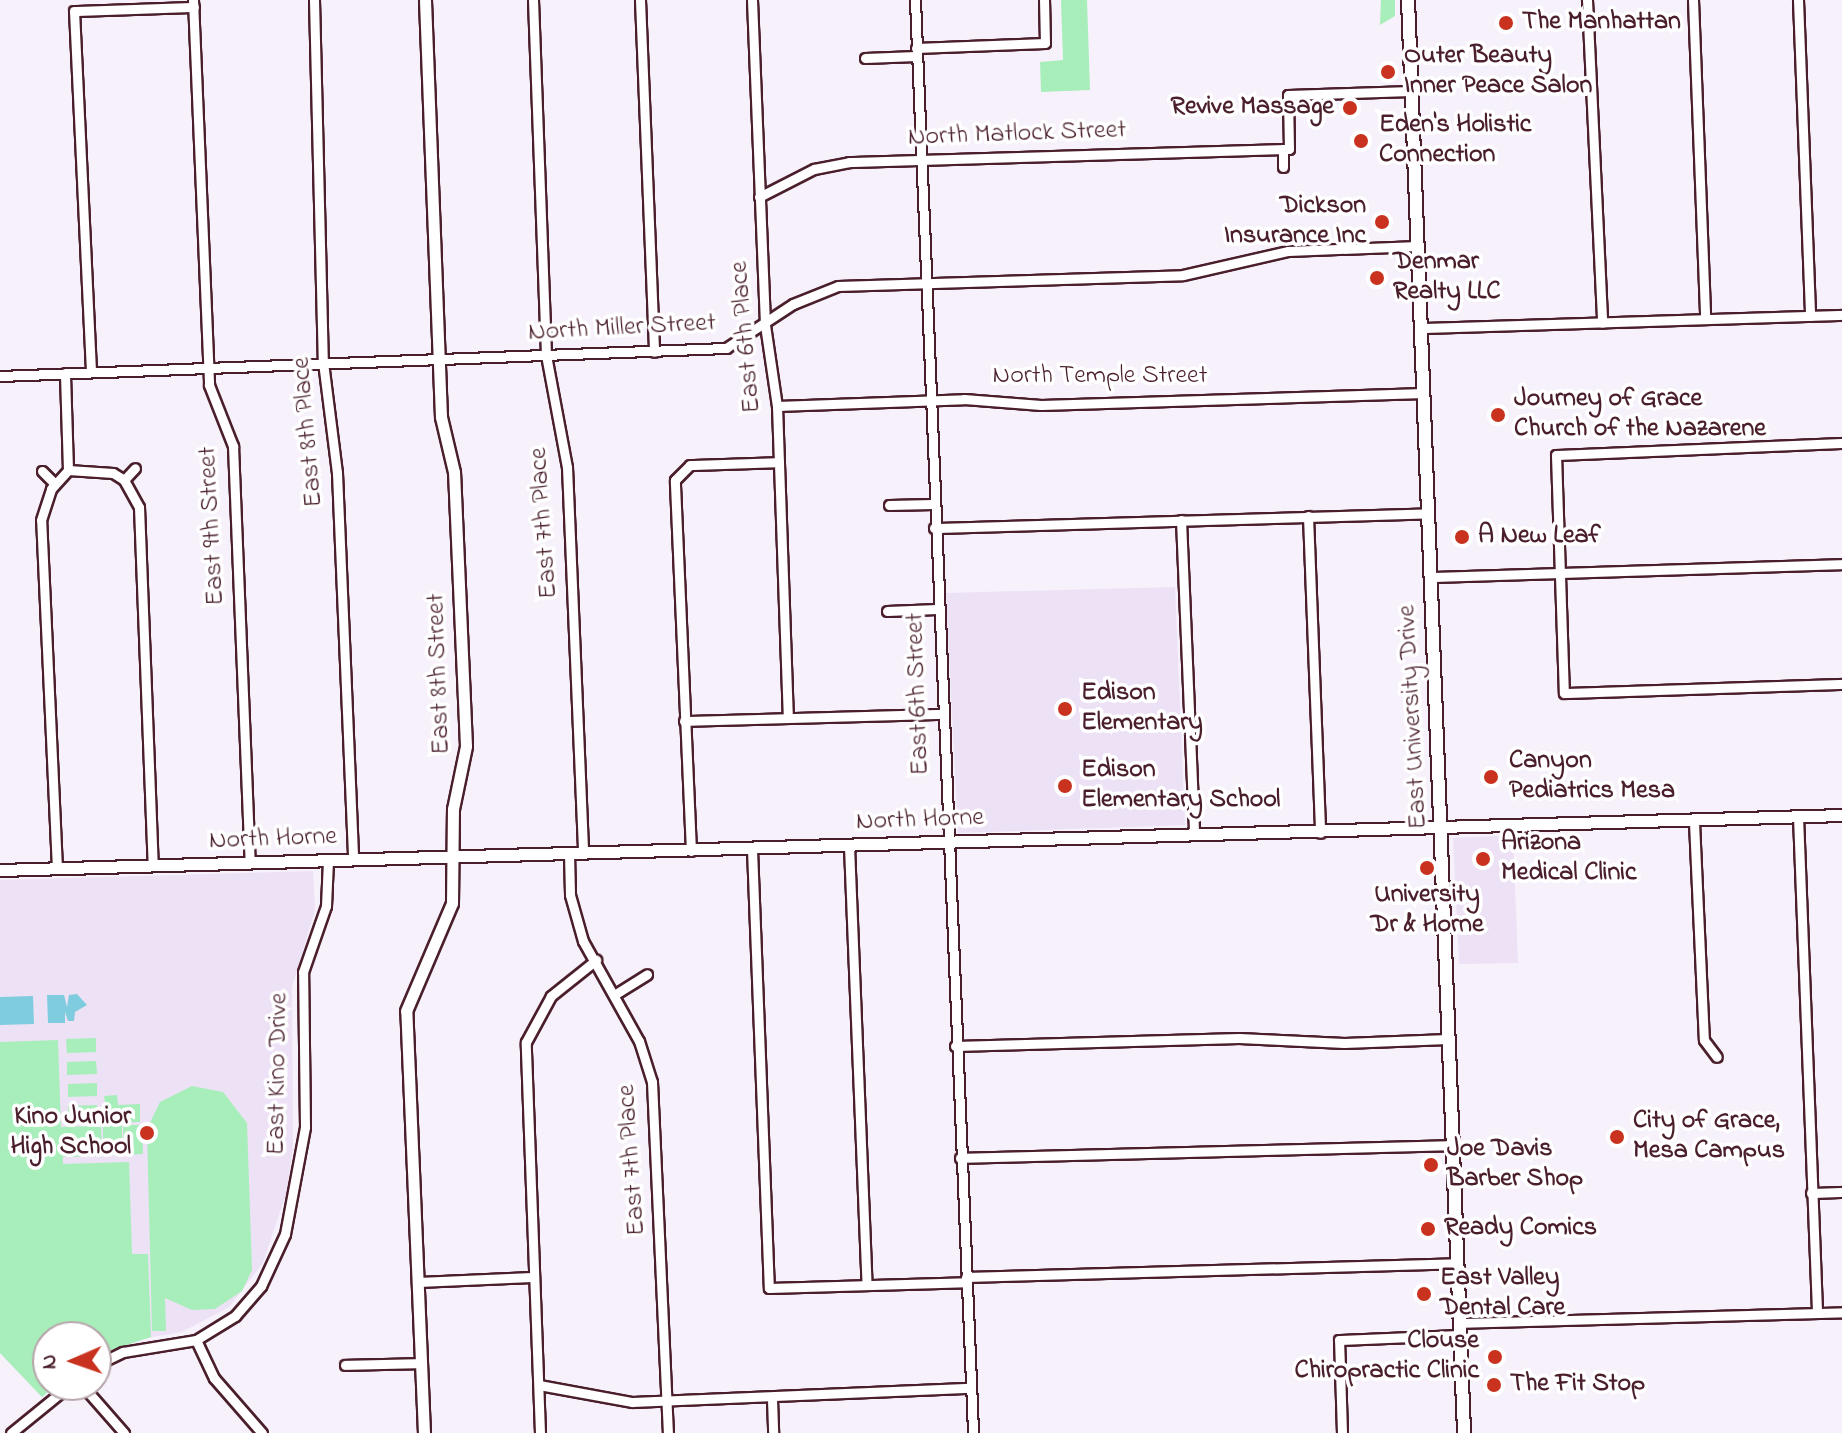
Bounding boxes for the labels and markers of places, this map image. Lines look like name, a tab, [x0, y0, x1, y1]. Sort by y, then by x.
place label: The Manhattan	[1522, 7, 1681, 39]
marker: The Manhattan	[1497, 14, 1515, 32]
place label: Outer Beauty Inner Peace Salon	[1404, 41, 1592, 102]
marker: Outer Beauty Inner Peace Salon	[1379, 63, 1397, 81]
place label: Revive Massage	[1171, 92, 1334, 124]
marker: Revive Massage	[1341, 99, 1359, 117]
place label: Eden's Holistic Connection	[1379, 110, 1531, 172]
marker: Eden's Holistic Connection	[1350, 130, 1372, 152]
place label: Dickson Insurance Inc	[1224, 191, 1366, 252]
marker: Dickson Insurance Inc	[1373, 213, 1391, 231]
place label: Denmar Realty LLC	[1393, 247, 1501, 308]
marker: Denmar Realty LLC	[1368, 269, 1386, 287]
place label: Journey of Grace Church of the Nazarene	[1514, 384, 1766, 446]
marker: Journey of Grace Church of the Nazarene	[1489, 406, 1507, 424]
place label: A New Leaf	[1478, 521, 1601, 553]
marker: A New Leaf	[1453, 528, 1471, 546]
place label: Edison Elementary	[1081, 678, 1203, 740]
marker: Edison Elementary	[1056, 700, 1074, 718]
place label: Canyon Pediatrics Mesa	[1509, 746, 1675, 808]
place label: Edison Elementary School	[1081, 755, 1280, 816]
marker: Canyon Pediatrics Mesa	[1480, 766, 1502, 788]
marker: Edison Elementary School	[1056, 777, 1074, 795]
place label: Arizona Medical Clinic	[1501, 828, 1637, 890]
marker: Arizona Medical Clinic	[1472, 848, 1494, 870]
marker: University Dr & Horne	[1418, 859, 1436, 877]
place label: University Dr & Horne	[1370, 880, 1484, 942]
place label: Kino Junior High School	[10, 1102, 131, 1164]
place label: City of Grace, Mesa Campus	[1633, 1106, 1785, 1168]
marker: Kino Junior High School	[138, 1124, 156, 1142]
marker: City of Grace, Mesa Campus	[1608, 1128, 1626, 1146]
place label: Joe Davis Barber Shop	[1447, 1134, 1583, 1196]
marker: Joe Davis Barber Shop	[1422, 1156, 1440, 1174]
place label: Ready Comics	[1444, 1213, 1597, 1245]
marker: Ready Comics	[1419, 1220, 1437, 1238]
place label: East Valley Dental Care	[1440, 1263, 1565, 1324]
marker: East Valley Dental Care	[1415, 1285, 1433, 1303]
place label: Clouse Chiropractic Clinic	[1295, 1326, 1479, 1388]
marker: Clouse Chiropractic Clinic	[1486, 1348, 1504, 1366]
place label: The Fit Stop	[1510, 1369, 1645, 1401]
marker: The Fit Stop	[1485, 1376, 1503, 1394]

